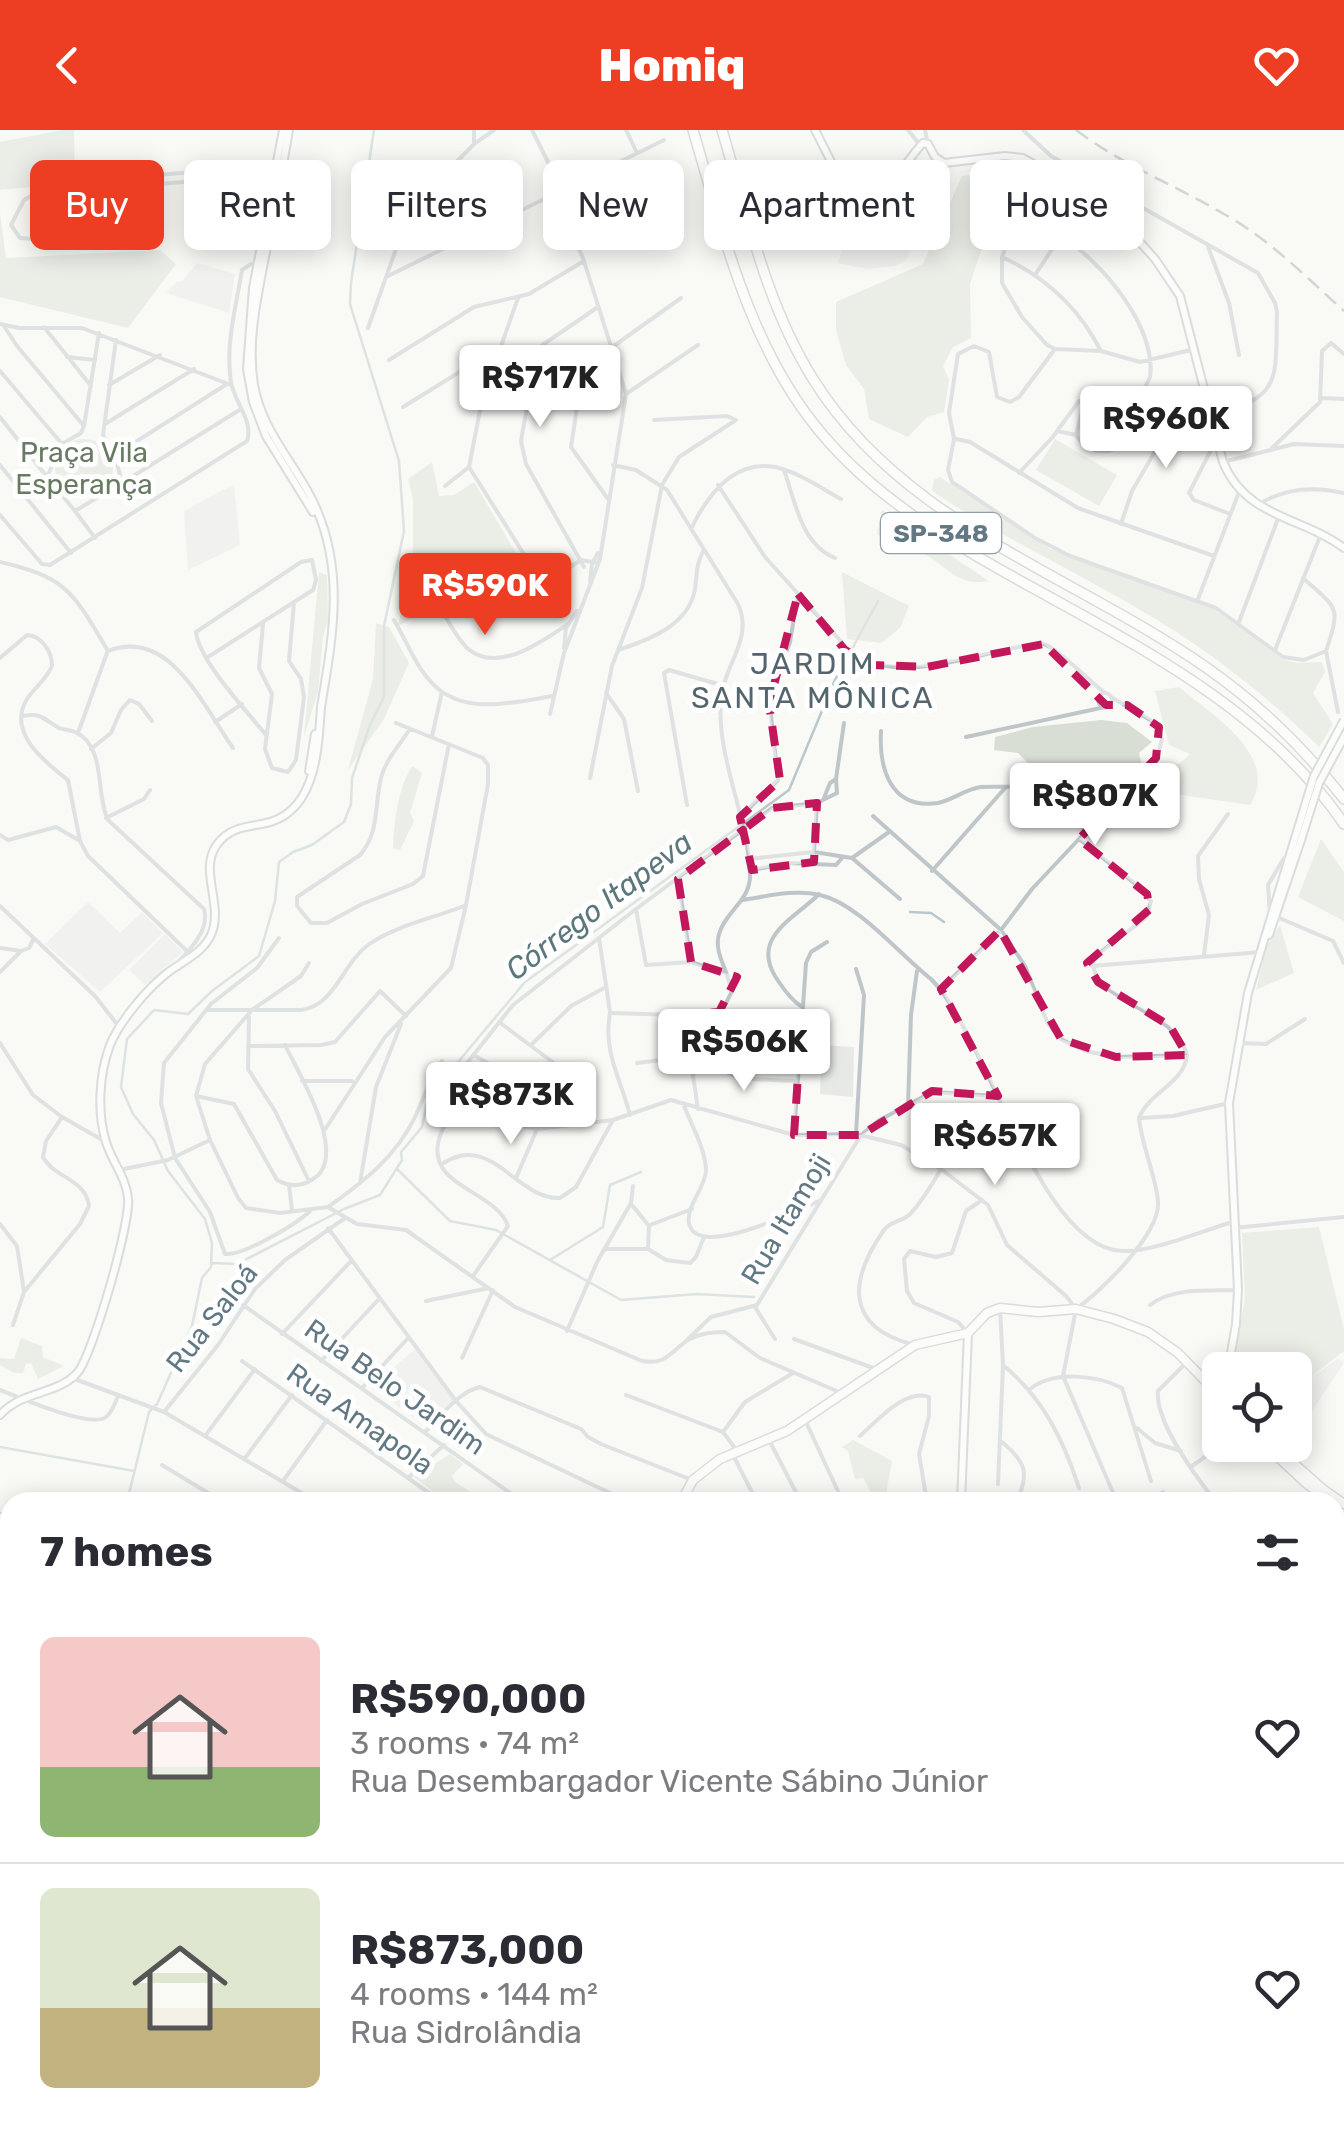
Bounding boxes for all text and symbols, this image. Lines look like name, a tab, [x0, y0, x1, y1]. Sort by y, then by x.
icon: back	[40, 38, 95, 93]
icon: heart	[1249, 38, 1304, 93]
text: Homiq	[599, 39, 745, 92]
chip: Buy	[30, 160, 164, 250]
chip: Rent	[184, 160, 331, 250]
chip: Filters	[351, 160, 523, 250]
chip: New	[543, 160, 684, 250]
chip: Apartment	[704, 160, 950, 250]
chip: House	[970, 160, 1144, 250]
pin: R$717K	[459, 345, 621, 430]
text: R$717K	[481, 358, 599, 396]
pin: R$960K	[1085, 386, 1247, 471]
text: R$960K	[1102, 399, 1230, 437]
park label: Praça Vila Esperança	[15, 436, 153, 501]
road number: SP-348	[881, 513, 1001, 553]
pin: R$590K	[404, 553, 566, 638]
text: R$590K	[421, 566, 549, 604]
district label: JARDIM SANTA MÔNICA	[691, 646, 935, 716]
pin: R$807K	[1014, 763, 1176, 848]
text: R$807K	[1032, 776, 1158, 814]
water label: Córrego Itapeva	[499, 824, 699, 988]
pin: R$506K	[663, 1009, 825, 1094]
text: R$506K	[680, 1022, 808, 1060]
pin: R$873K	[430, 1062, 592, 1147]
text: R$873K	[448, 1075, 574, 1113]
pin: R$657K	[914, 1103, 1076, 1188]
text: R$657K	[933, 1116, 1057, 1154]
street label: Rua Itamoji	[734, 1148, 838, 1290]
street label: Rua Saloá	[159, 1257, 265, 1379]
street label: Rua Belo Jardim	[298, 1312, 492, 1462]
map controls	[1202, 1352, 1312, 1462]
button: locate	[1202, 1352, 1312, 1462]
street label: Rua Amapola	[281, 1356, 439, 1482]
icon: filters	[1250, 1525, 1305, 1580]
text: 7 homes	[40, 1527, 213, 1577]
text: R$590,000	[350, 1674, 586, 1724]
icon: home	[120, 1677, 240, 1797]
icon: heart	[1250, 1710, 1305, 1765]
text: 3 rooms · 74 m²	[350, 1724, 579, 1762]
text: Rua Desembargador Vicente Sábino Júnior	[350, 1762, 988, 1800]
text: R$873,000	[350, 1925, 584, 1975]
icon: home	[120, 1928, 240, 2048]
icon: heart	[1250, 1961, 1305, 2016]
text: 4 rooms · 144 m²	[350, 1975, 598, 2013]
text: Rua Sidrolândia	[350, 2013, 582, 2051]

